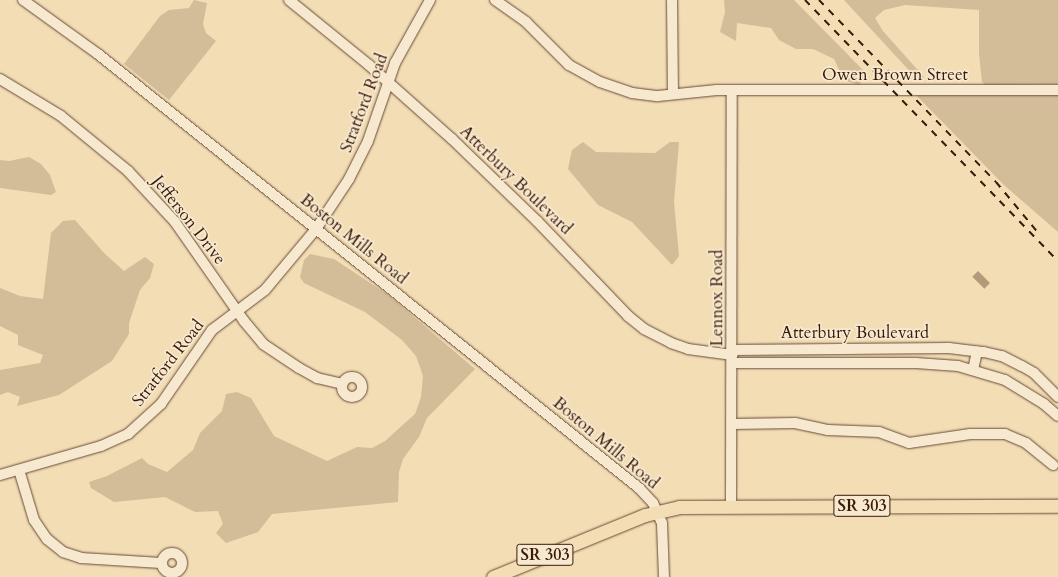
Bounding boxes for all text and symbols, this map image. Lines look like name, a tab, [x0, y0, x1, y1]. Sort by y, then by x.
street label: Stratford Road	[336, 51, 392, 155]
street label: Owen Brown Street	[822, 65, 968, 85]
street label: Atterbury Boulevard	[456, 121, 576, 239]
street label: Jefferson Drive	[148, 171, 230, 269]
street label: Boston Mills Road	[296, 189, 412, 289]
street label: Lennox Road	[707, 250, 727, 346]
street label: Stratford Road	[128, 316, 208, 410]
street label: Atterbury Boulevard	[781, 323, 929, 343]
street label: Boston Mills Road	[549, 393, 663, 493]
road number: SR 303	[833, 492, 891, 520]
road number: SR 303	[516, 541, 574, 569]

